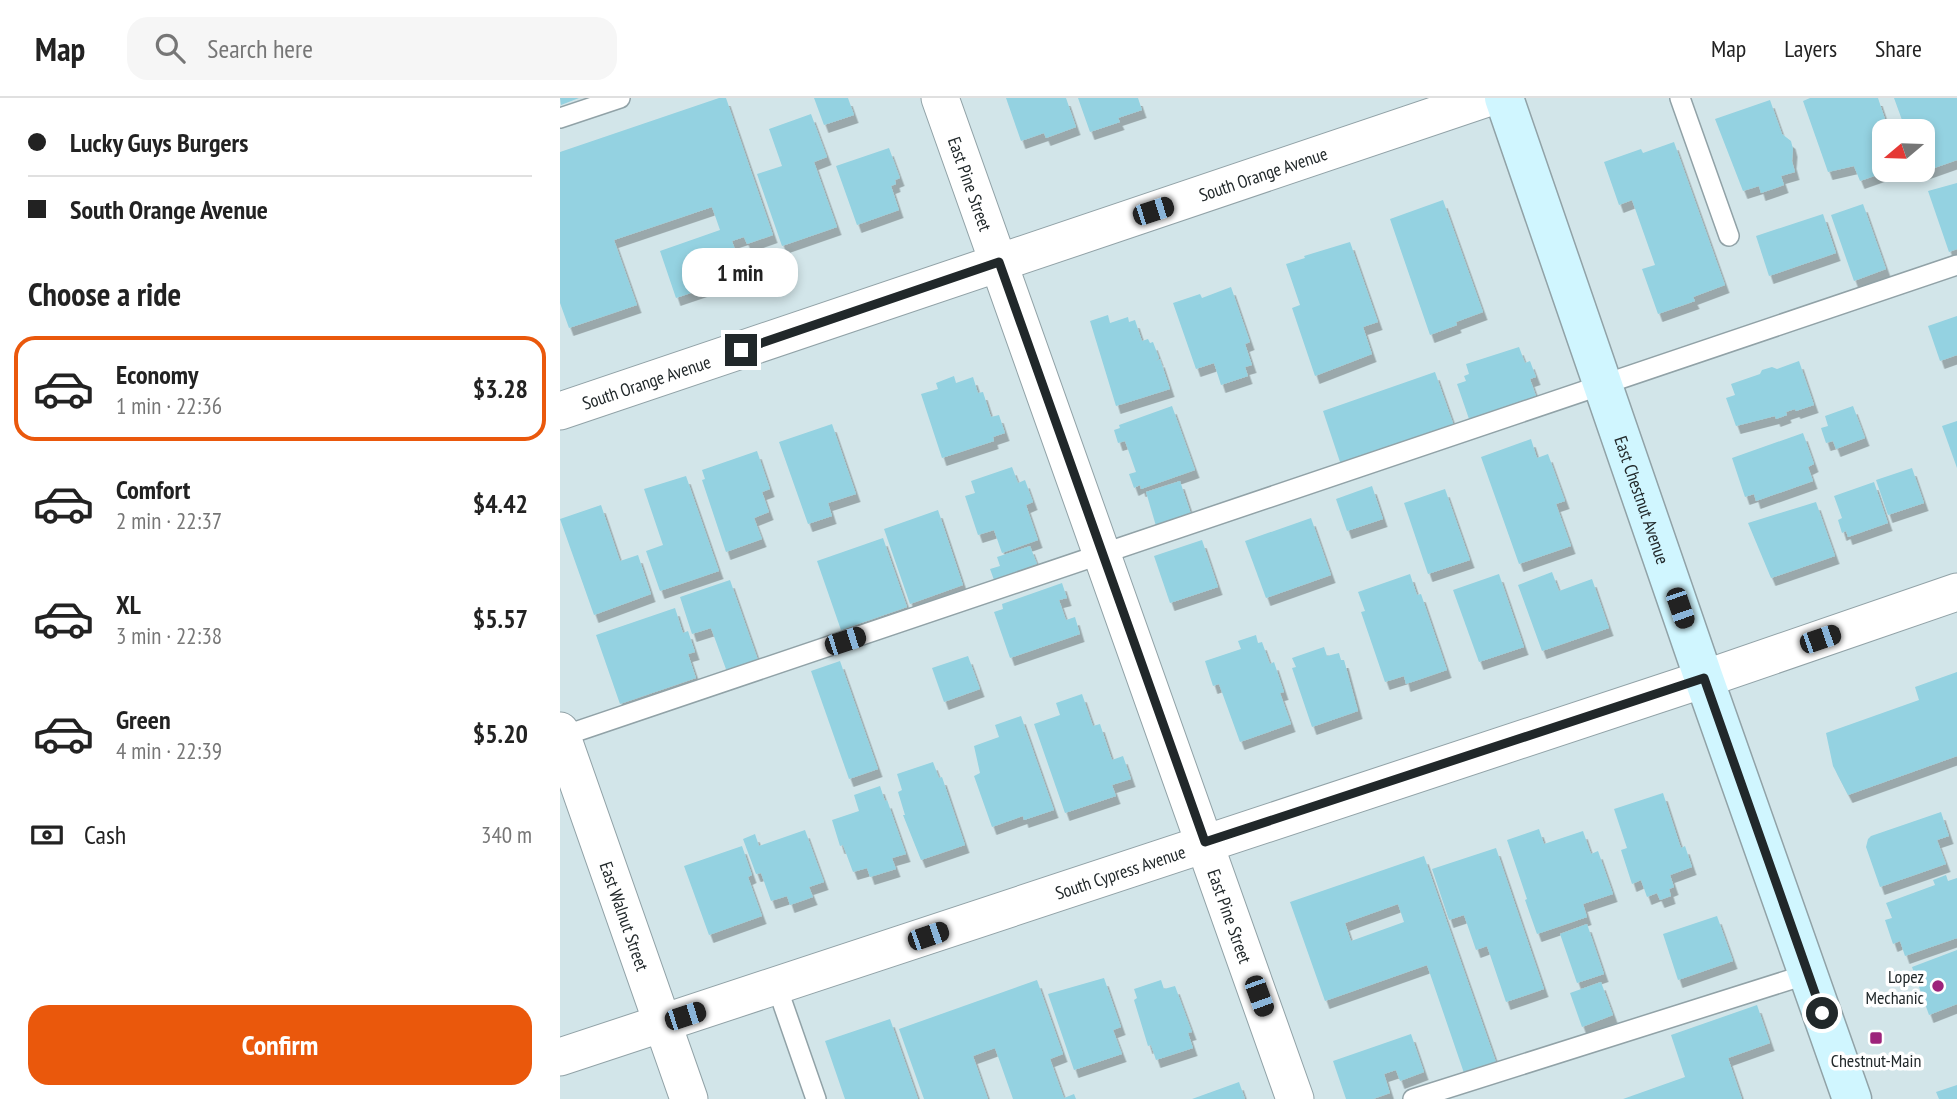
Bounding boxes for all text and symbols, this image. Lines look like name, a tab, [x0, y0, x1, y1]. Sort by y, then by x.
search box	[127, 17, 617, 80]
text: Map	[35, 27, 85, 70]
icon: search	[151, 29, 189, 67]
text: Search here	[207, 32, 313, 65]
text: Map	[1711, 33, 1746, 64]
text: Layers	[1784, 33, 1837, 64]
text: Share	[1875, 33, 1922, 64]
north arrow	[1872, 119, 1936, 182]
map controls	[1872, 119, 1935, 182]
text: Lucky Guys Burgers	[70, 126, 248, 159]
street label: East Pine Street	[943, 134, 998, 234]
street label: South Orange Avenue	[1196, 141, 1330, 206]
text: South Orange Avenue	[70, 193, 268, 226]
car	[1130, 195, 1177, 227]
callout: 1 min	[683, 248, 799, 298]
text: 1 min	[717, 258, 763, 287]
text: Choose a ride	[28, 273, 181, 315]
route end	[725, 334, 757, 366]
street label: South Orange Avenue	[579, 350, 713, 414]
icon: car	[32, 357, 95, 420]
text: Economy	[116, 358, 198, 391]
text: $3.28	[473, 372, 528, 405]
text: 1 min · 22:36	[116, 391, 222, 420]
street label: East Chestnut Avenue	[1610, 433, 1675, 567]
icon: car	[32, 472, 95, 535]
text: Comfort	[116, 473, 190, 506]
text: $4.42	[473, 487, 528, 520]
text: 2 min · 22:37	[116, 506, 222, 535]
car	[1664, 585, 1697, 631]
icon: car	[32, 587, 95, 650]
text: XL	[116, 588, 141, 621]
text: $5.57	[473, 602, 528, 635]
text: 3 min · 22:38	[116, 621, 222, 650]
car	[1797, 622, 1844, 656]
car	[822, 625, 869, 657]
icon: car	[32, 702, 95, 765]
text: Green	[116, 703, 171, 736]
text: $5.20	[473, 717, 528, 750]
text: 4 min · 22:39	[116, 736, 222, 765]
icon: cash	[28, 816, 66, 854]
text: Cash	[84, 818, 126, 851]
text: 340 m	[481, 820, 532, 849]
street label: South Cypress Avenue	[1052, 840, 1188, 904]
street label: East Walnut Street	[595, 858, 655, 974]
street label: East Pine Street	[1203, 866, 1257, 966]
car	[905, 919, 952, 953]
place label: Lopez Mechanic	[1866, 965, 1925, 1009]
car	[1242, 973, 1277, 1019]
marker: Lopez Mechanic	[1930, 978, 1946, 994]
route start	[1806, 997, 1838, 1029]
car	[662, 1000, 709, 1032]
button: Confirm	[28, 1005, 532, 1085]
marker: Chestnut-Main	[1868, 1030, 1884, 1046]
place label: Chestnut-Main	[1831, 1049, 1921, 1072]

